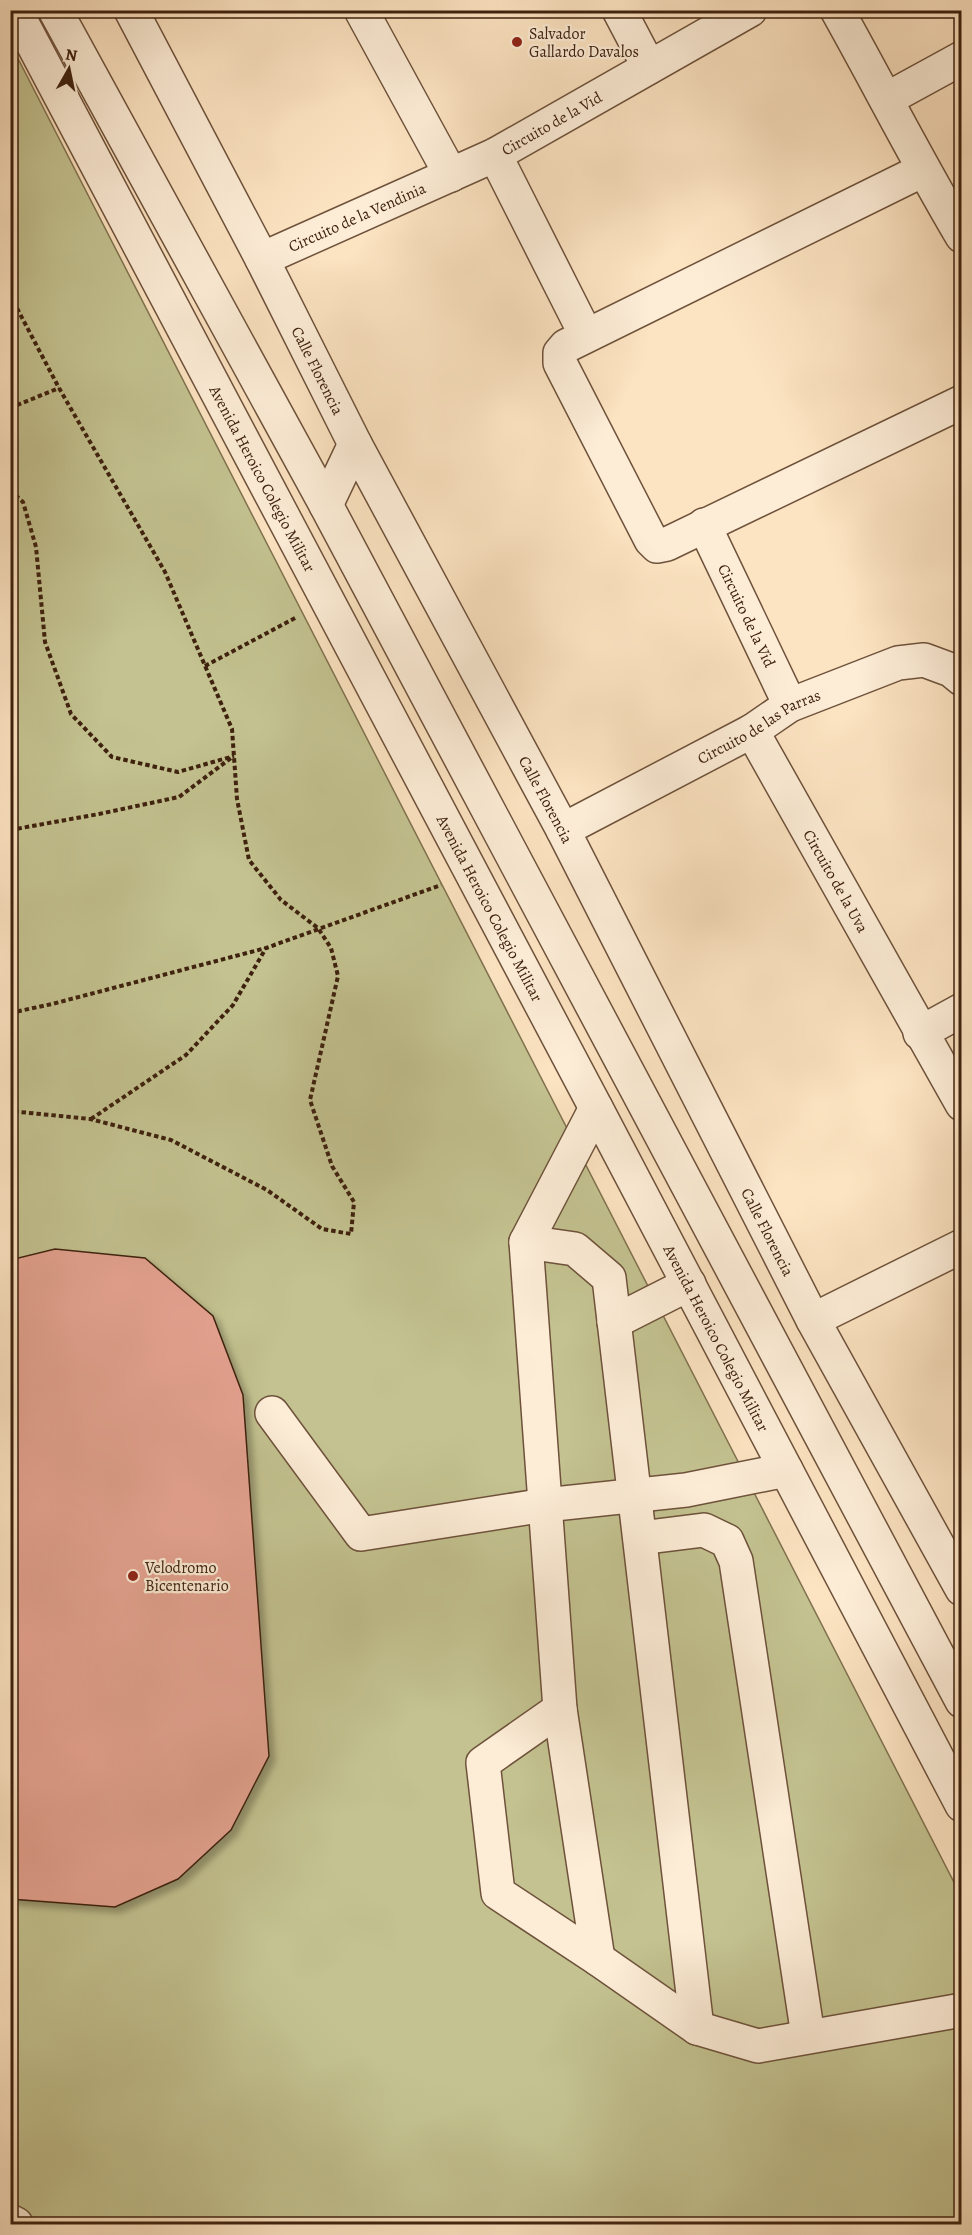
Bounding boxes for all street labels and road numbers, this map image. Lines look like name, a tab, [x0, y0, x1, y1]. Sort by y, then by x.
street label: Circuito de la Vid	[498, 86, 606, 161]
street label: Circuito de la Vendinia	[285, 177, 430, 258]
street label: Calle Florencia	[286, 323, 349, 419]
street label: Avenida Heroico Colegio Militar	[203, 381, 320, 576]
street label: Circuito de la Vid	[712, 560, 781, 671]
street label: Circuito de las Parras	[694, 684, 824, 770]
street label: Calle Florencia	[513, 752, 578, 848]
street label: Avenida Heroico Colegio Militar	[430, 810, 548, 1006]
street label: Circuito de la Uva	[798, 826, 874, 937]
street label: Calle Florencia	[735, 1184, 799, 1281]
street label: Avenida Heroico Colegio Militar	[657, 1240, 774, 1436]

